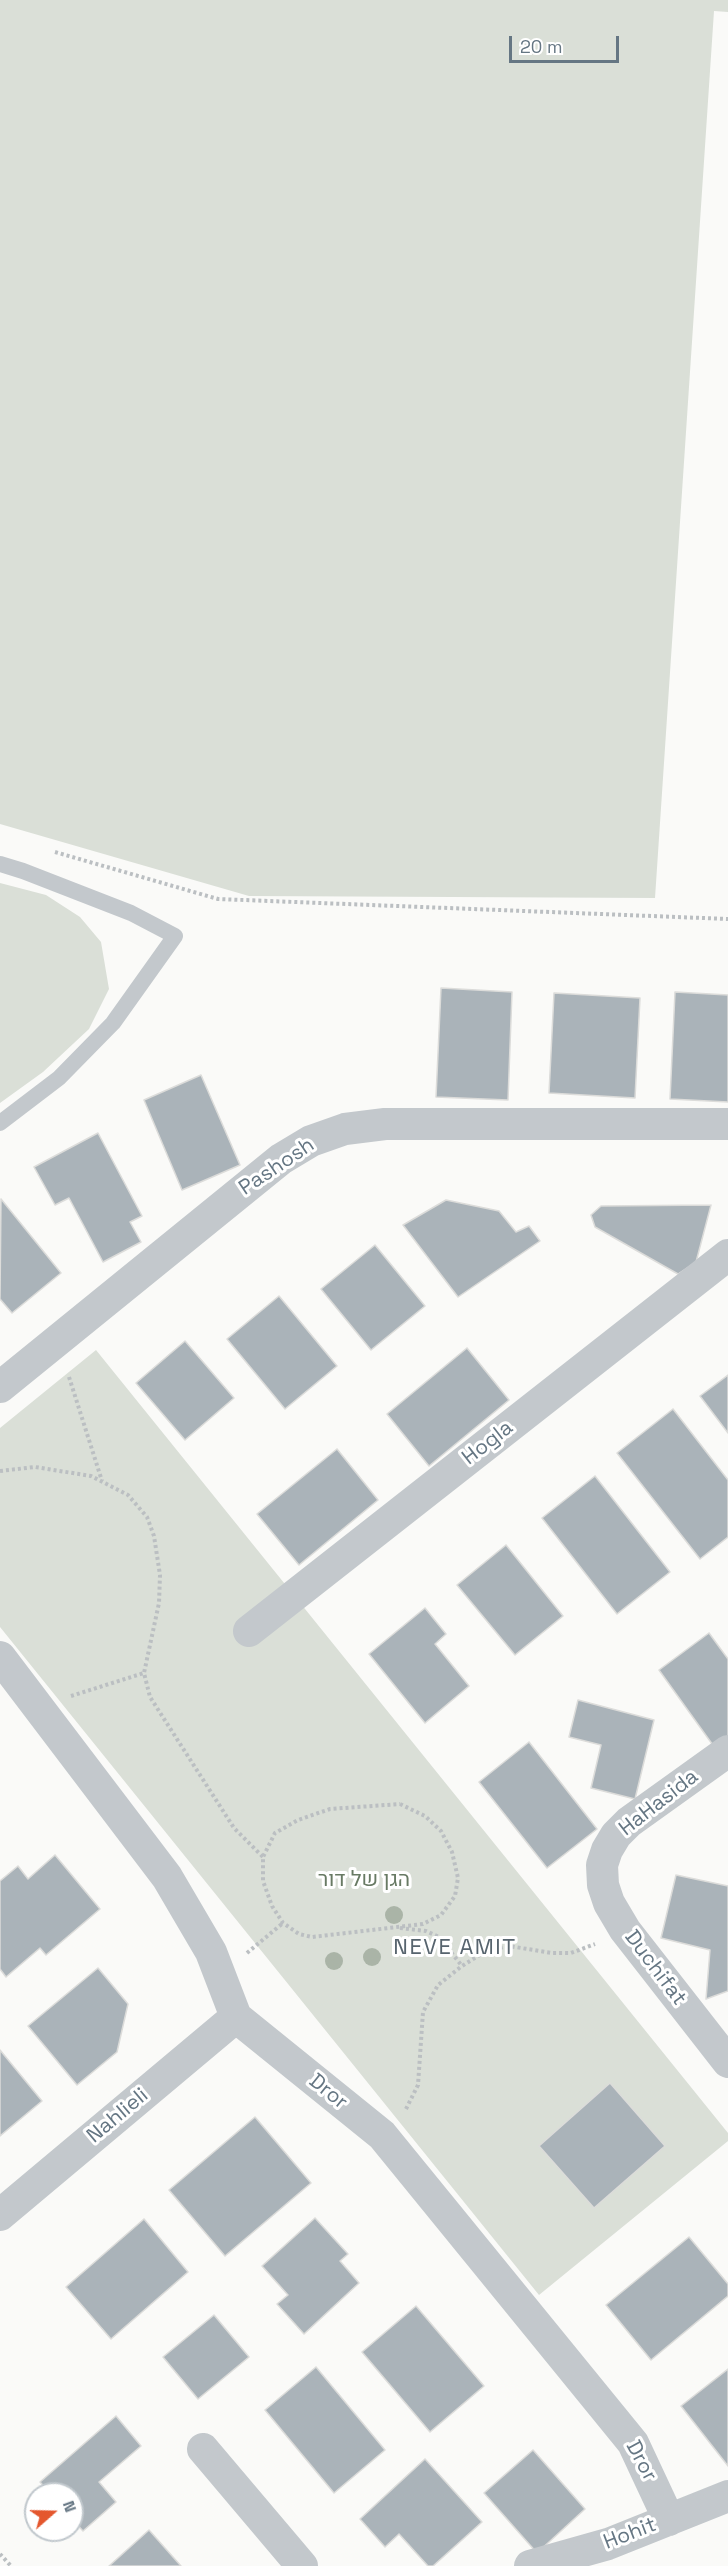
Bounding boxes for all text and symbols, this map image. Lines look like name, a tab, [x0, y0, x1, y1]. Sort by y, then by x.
scale bar	[512, 24, 622, 62]
text: 20 m	[520, 35, 563, 58]
street label: Pashosh	[235, 1133, 319, 1201]
street label: Hogla	[458, 1415, 518, 1471]
street label: HaHasida	[614, 1764, 704, 1842]
park label: הגן של דור	[318, 1867, 410, 1893]
street label: Duchifat	[619, 1925, 691, 2011]
district label: NEVE AMIT	[393, 1935, 517, 1961]
street label: Dror	[304, 2069, 352, 2115]
street label: Nahlieli	[82, 2083, 154, 2149]
street label: Dror	[620, 2436, 662, 2486]
north arrow	[24, 2482, 84, 2542]
text: N	[58, 2498, 81, 2515]
street label: Hohit	[600, 2512, 660, 2556]

